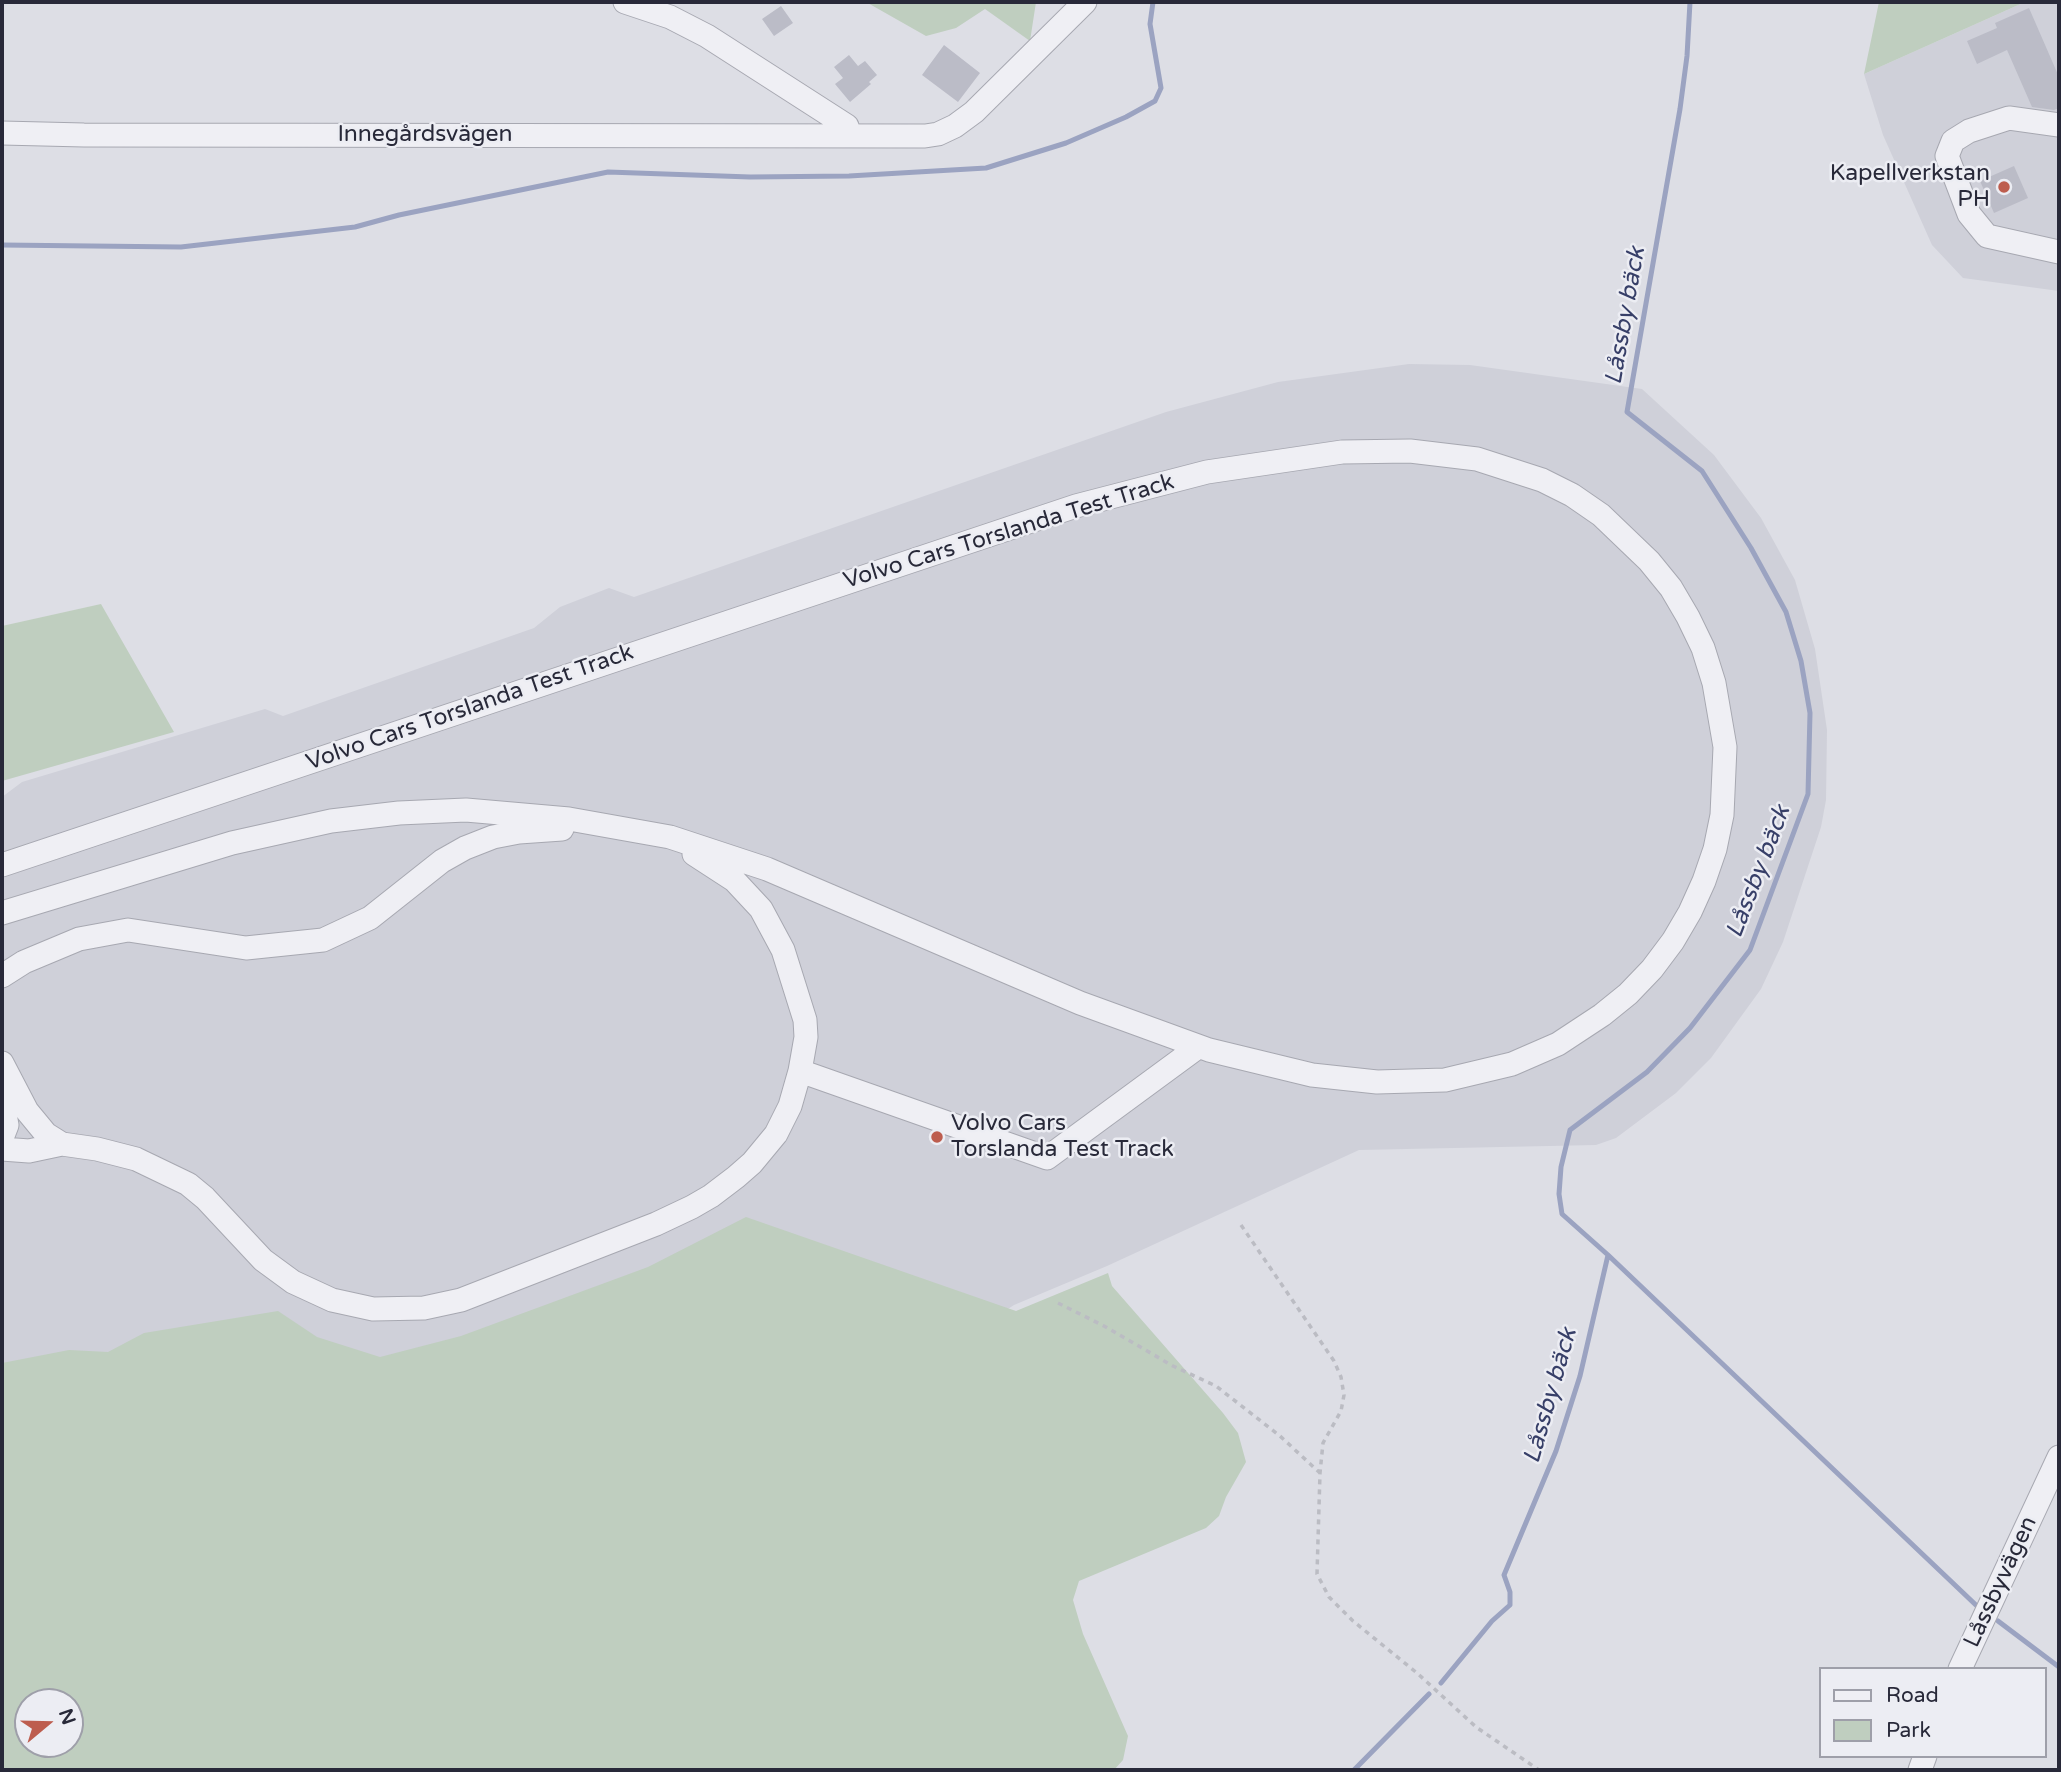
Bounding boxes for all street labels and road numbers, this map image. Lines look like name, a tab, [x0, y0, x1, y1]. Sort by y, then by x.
street label: Innegårdsvägen	[337, 121, 513, 149]
street label: Volvo Cars Torslanda Test Track	[840, 469, 1178, 595]
street label: Volvo Cars Torslanda Test Track	[303, 639, 637, 777]
street label: Låssbyvägen	[1959, 1512, 2043, 1652]

